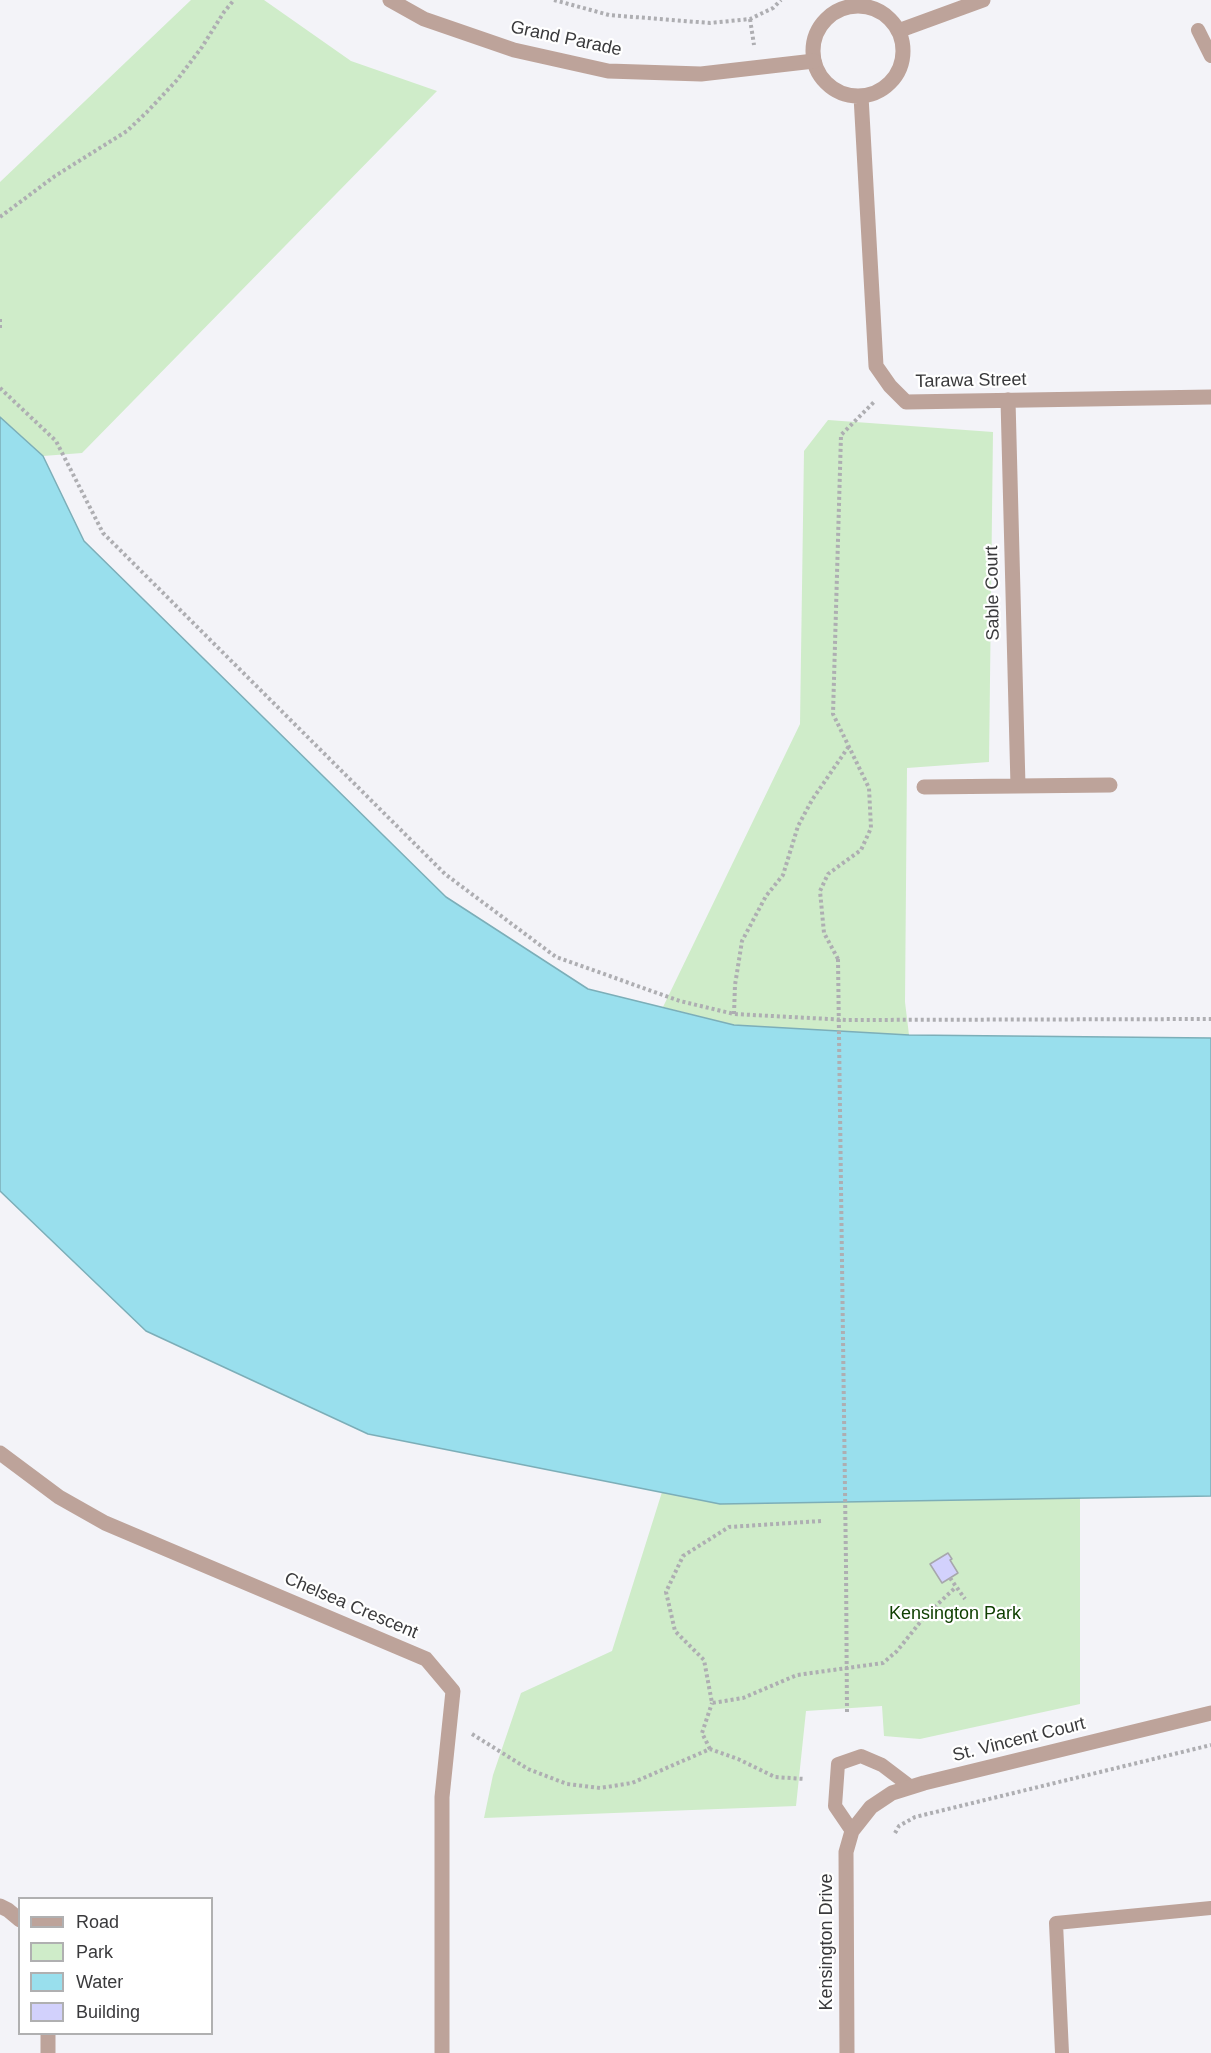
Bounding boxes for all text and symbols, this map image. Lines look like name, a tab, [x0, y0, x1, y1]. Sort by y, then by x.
street label: Grand Parade	[508, 17, 624, 61]
street label: Tarawa Street	[915, 369, 1027, 393]
street label: Sable Court	[981, 545, 1005, 641]
street label: Chelsea Crescent	[281, 1568, 421, 1644]
park label: Kensington Park	[889, 1603, 1021, 1625]
street label: St. Vincent Court	[951, 1713, 1087, 1767]
street label: Kensington Drive	[816, 1873, 838, 2011]
legend	[18, 1897, 213, 2035]
text: Road	[76, 1912, 119, 1932]
text: Park	[76, 1942, 113, 1962]
text: Water	[76, 1972, 123, 1992]
text: Building	[76, 2002, 140, 2022]

